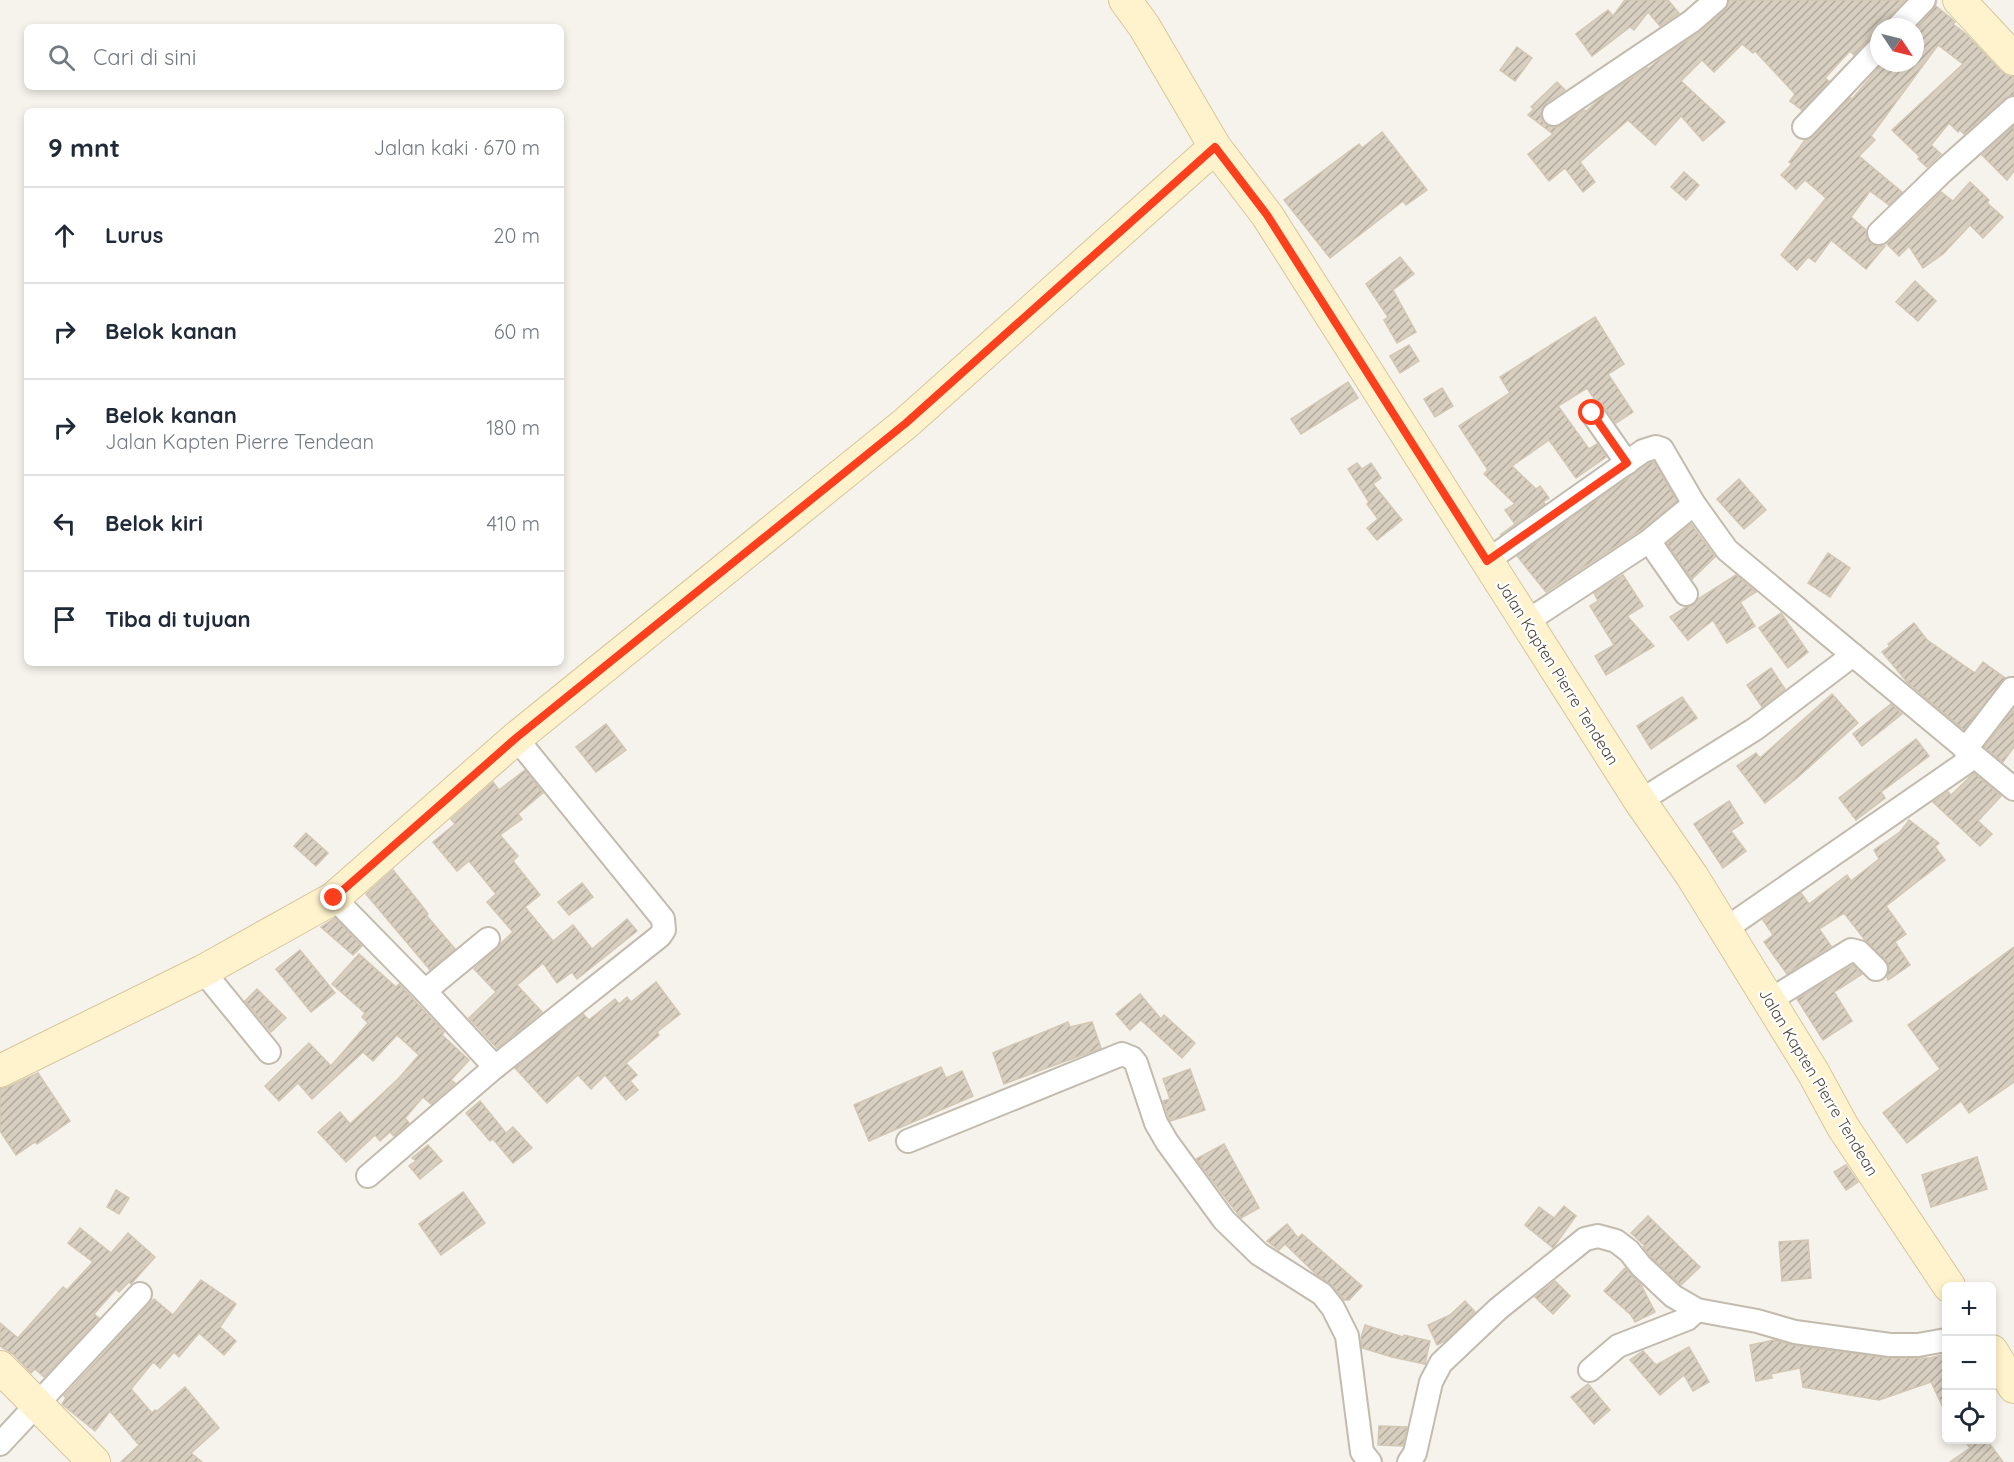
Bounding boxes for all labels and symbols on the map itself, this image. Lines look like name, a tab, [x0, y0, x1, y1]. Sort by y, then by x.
north arrow	[1870, 18, 1924, 72]
route start	[1578, 399, 1604, 425]
street label: Jalan Kapten Pierre Tendean	[1493, 575, 1623, 769]
route end	[320, 884, 346, 910]
street label: Jalan Kapten Pierre Tendean	[1755, 985, 1883, 1179]

